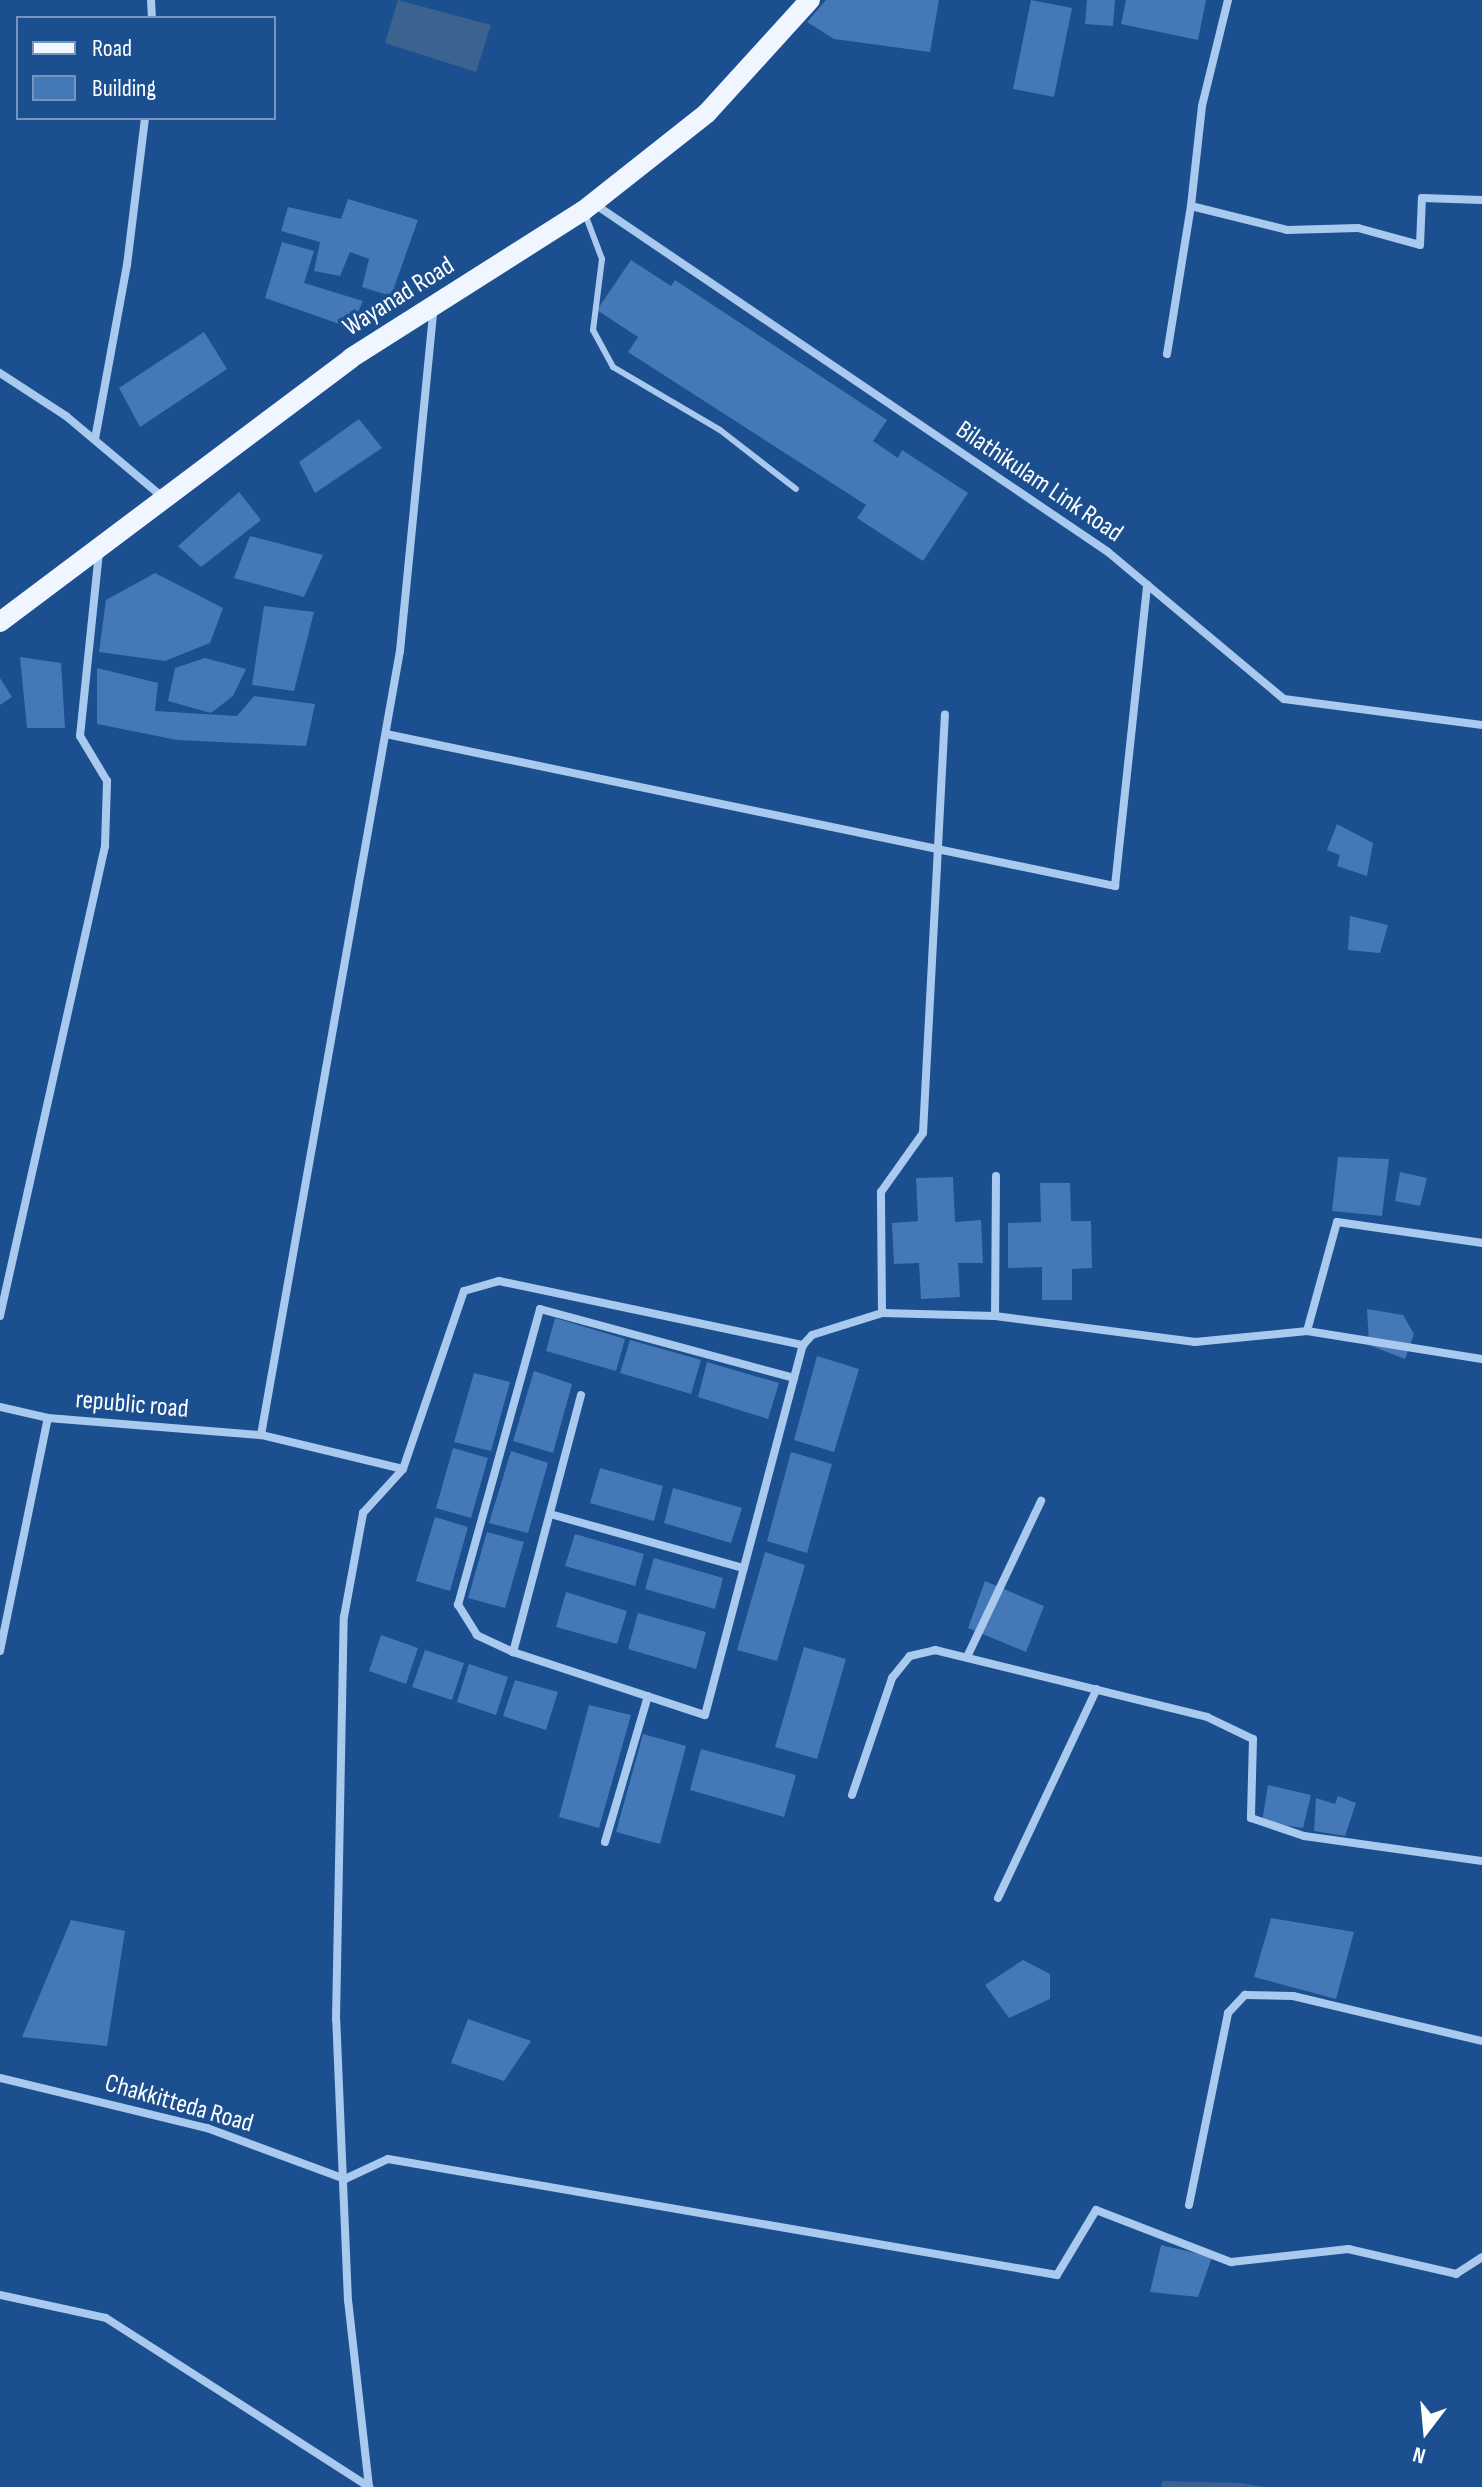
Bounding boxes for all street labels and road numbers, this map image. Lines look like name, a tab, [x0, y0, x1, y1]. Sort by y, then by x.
street label: Wayanad Road	[338, 251, 460, 343]
street label: Bilathikulam Link Road	[950, 415, 1128, 549]
street label: republic road	[74, 1385, 190, 1425]
street label: Chakkitteda Road	[101, 2068, 257, 2140]

